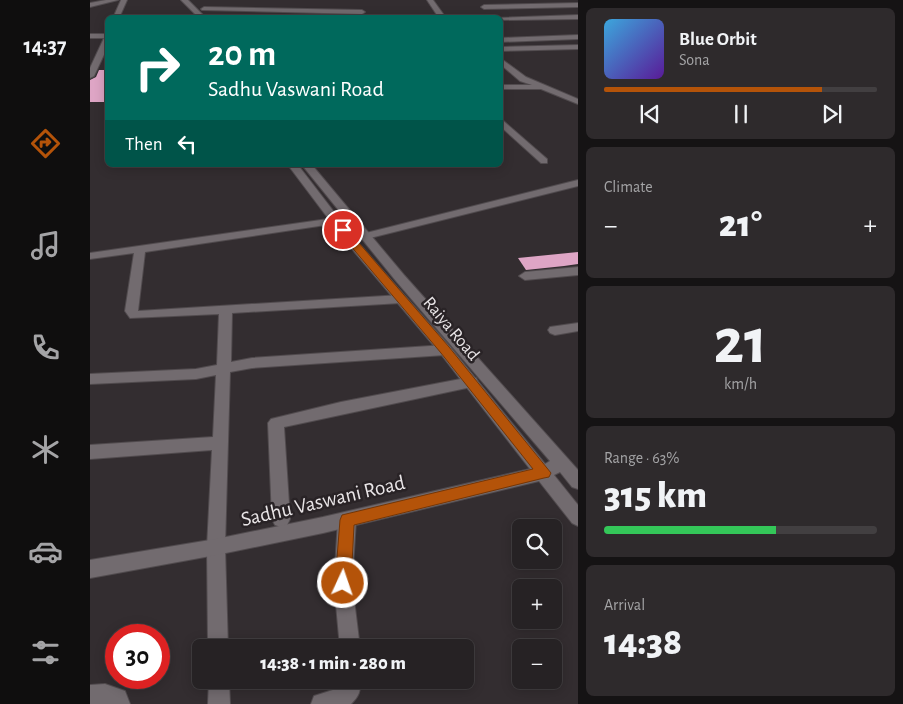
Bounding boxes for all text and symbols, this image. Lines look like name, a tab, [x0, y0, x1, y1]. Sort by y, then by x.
text: Blue Orbit	[679, 30, 757, 49]
text: 14:37	[23, 35, 67, 57]
icon: right	[125, 35, 190, 100]
text: 20 m	[208, 37, 276, 72]
text: Sona	[679, 52, 710, 68]
text: Sadhu Vaswani Road	[208, 78, 384, 100]
icon: previous	[636, 100, 664, 128]
icon: pause	[727, 100, 755, 128]
icon: next	[818, 100, 846, 128]
icon: directions	[28, 126, 63, 161]
icon: left	[173, 130, 201, 158]
text: Then	[125, 135, 163, 154]
text: Climate	[604, 179, 653, 195]
text: 21°	[719, 206, 762, 244]
pin	[322, 209, 364, 251]
text: −	[604, 212, 617, 240]
text: +	[864, 212, 877, 240]
icon: arrive	[329, 216, 357, 244]
icon: music	[28, 228, 63, 263]
street label: Raiya Road	[419, 294, 483, 364]
text: 21	[713, 310, 768, 375]
icon: phone	[28, 330, 63, 365]
text: km/h	[724, 376, 757, 392]
icon: climate	[28, 432, 63, 467]
text: Range · 63%	[604, 450, 679, 466]
street label: Sadhu Vaswani Road	[239, 472, 407, 530]
text: 315 km	[604, 477, 707, 515]
map controls	[512, 519, 562, 689]
button: search	[512, 519, 562, 569]
icon: car	[28, 534, 63, 569]
position arrow	[316, 556, 368, 608]
button: +	[512, 579, 562, 629]
text: Arrival	[604, 597, 645, 613]
speed limit sign: 30	[105, 624, 170, 689]
text: 14:38	[604, 624, 682, 662]
icon: filters	[28, 635, 63, 670]
button: −	[512, 639, 562, 689]
text: 14:38 · 1 min · 280 m	[260, 654, 406, 673]

